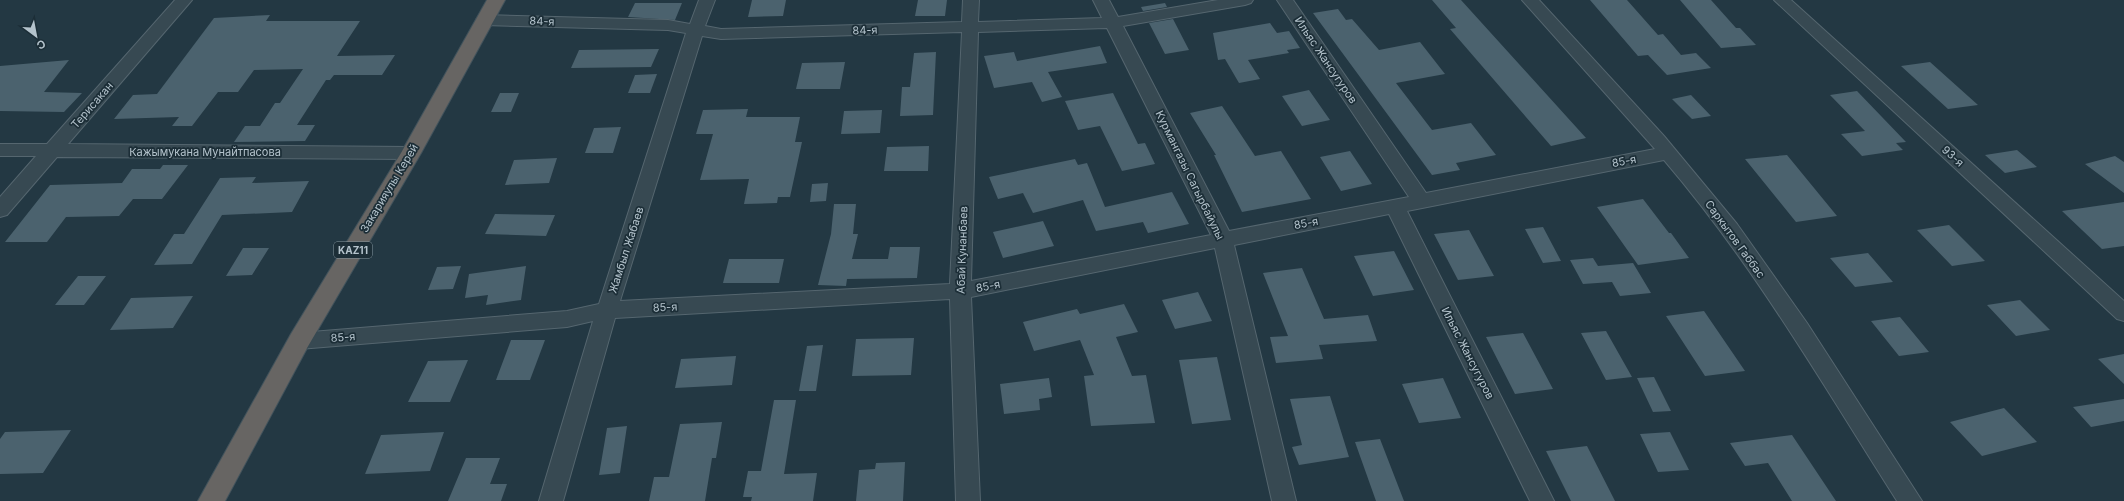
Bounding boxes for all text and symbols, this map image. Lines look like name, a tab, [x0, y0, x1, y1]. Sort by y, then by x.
street label: 84-я	[529, 14, 555, 28]
street label: Ильяс Жансугуров	[1292, 14, 1360, 106]
north arrow	[16, 16, 56, 56]
street label: 84-я	[852, 23, 878, 37]
text: С	[34, 36, 48, 53]
street label: Терисакан	[68, 79, 116, 131]
street label: Курмангазы Сагырбайулы	[1153, 108, 1227, 242]
street label: Закарияулы Керей	[357, 141, 421, 235]
street label: 93-я	[1939, 143, 1967, 169]
street label: Кажымукана Мунайтпасова	[129, 145, 281, 159]
street label: 85-я	[1611, 152, 1637, 170]
street label: Саркытов Габбас	[1702, 197, 1768, 281]
street label: Жамбыл Жабаев	[605, 205, 647, 295]
street label: Абай Кунанбаев	[953, 206, 971, 294]
street label: 85-я	[1293, 214, 1319, 232]
road number: KAZ11	[334, 242, 372, 258]
street label: 85-я	[975, 277, 1001, 295]
street label: 85-я	[652, 299, 678, 315]
street label: Ильяс Жансугуров	[1439, 304, 1497, 402]
street label: 85-я	[330, 329, 356, 345]

